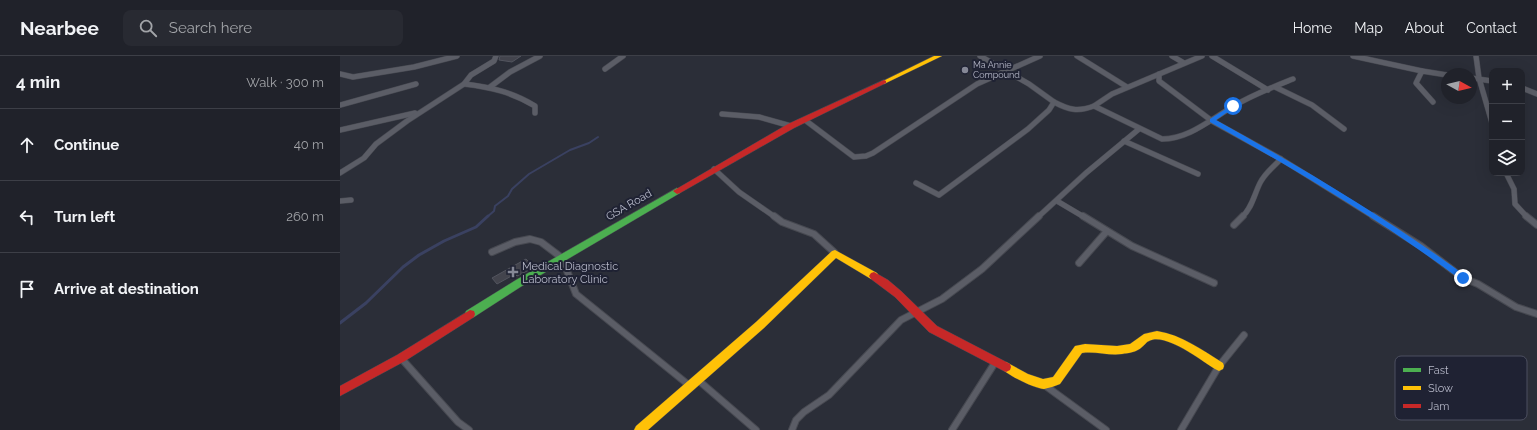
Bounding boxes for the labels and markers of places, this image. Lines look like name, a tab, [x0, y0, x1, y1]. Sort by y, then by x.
place label: Ma Annie Compound	[973, 60, 1020, 80]
marker: Ma Annie Compound	[960, 65, 970, 75]
place label: Medical Diagnostic Laboratory Clinic	[522, 260, 618, 286]
marker: Medical Diagnostic Laboratory Clinic	[507, 266, 519, 278]

